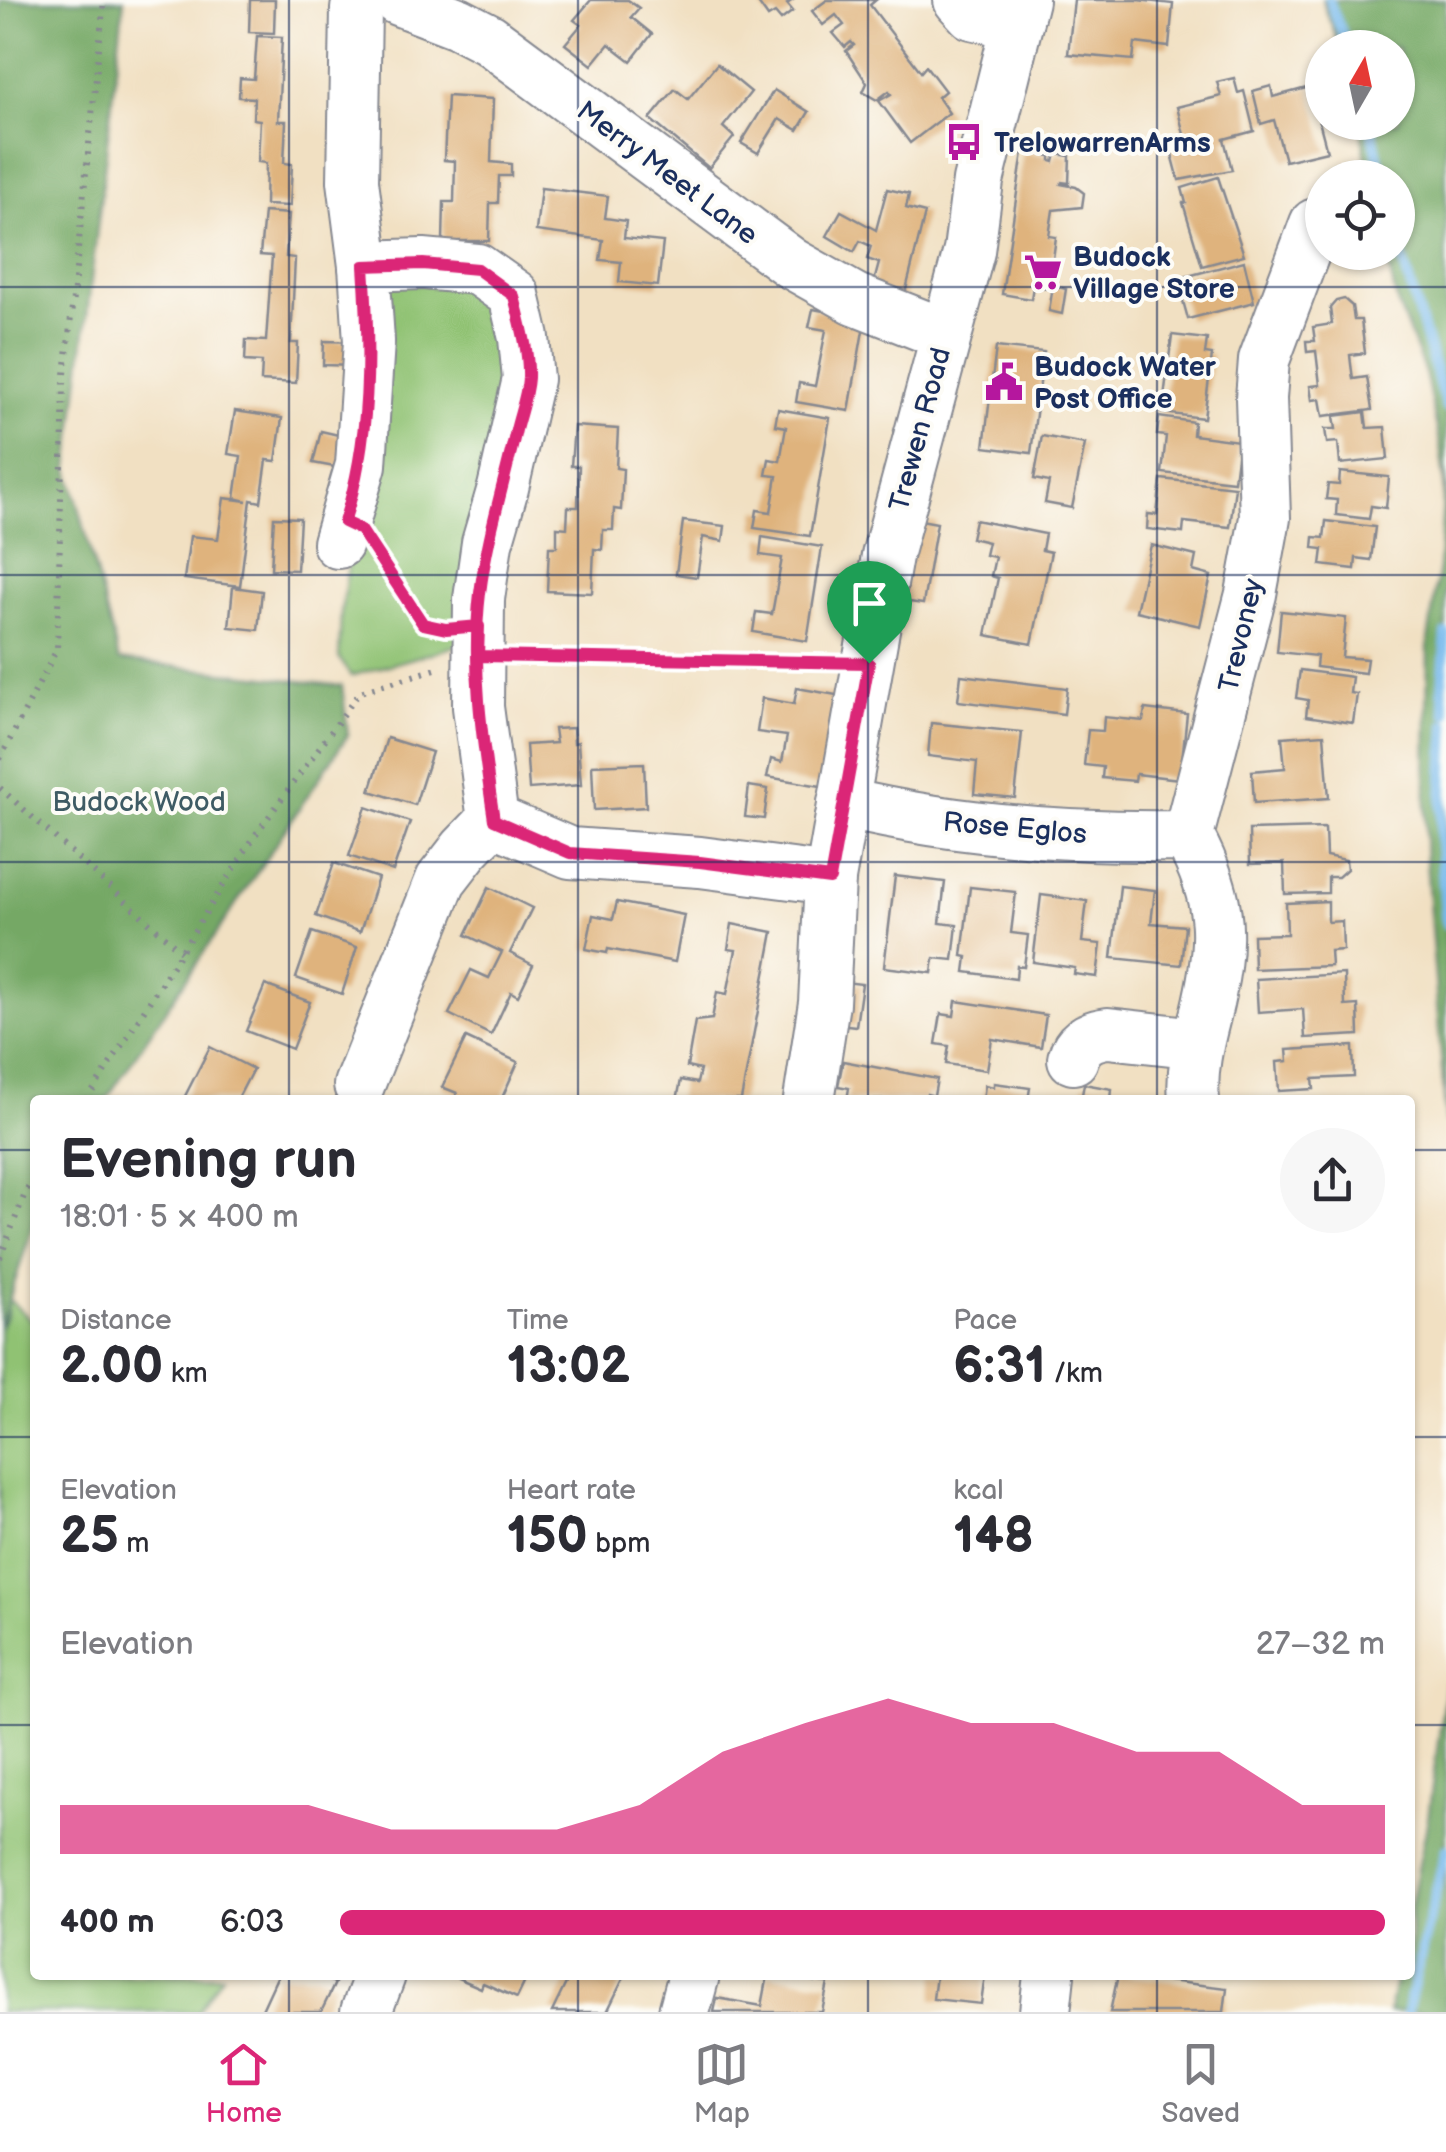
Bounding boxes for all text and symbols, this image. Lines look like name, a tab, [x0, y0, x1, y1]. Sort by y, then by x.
north arrow	[1305, 30, 1415, 140]
map controls	[1305, 30, 1415, 270]
street label: Merry Meet Lane	[570, 94, 764, 252]
bus stop icon: TrelowarrenArms	[943, 121, 985, 163]
place label: TrelowarrenArms	[994, 127, 1211, 160]
button: locate	[1305, 160, 1415, 270]
place label: Budock Village Store	[1073, 241, 1235, 306]
supermarket icon: Budock Village Store	[1022, 251, 1064, 293]
street label: Trewen Road	[883, 344, 958, 515]
place label: Budock Water Post Office	[1034, 351, 1217, 416]
public building icon: Budock Water Post Office	[983, 361, 1025, 403]
pin	[827, 561, 912, 664]
street label: Trevoney	[1212, 575, 1271, 695]
icon: arrive	[842, 576, 897, 631]
park label: Budock Wood	[52, 786, 226, 819]
street label: Rose Eglos	[942, 806, 1088, 851]
text: Evening run	[60, 1127, 357, 1194]
button: share	[1280, 1128, 1385, 1233]
text: 18:01 · 5 × 400 m	[60, 1198, 299, 1237]
text: Distance	[60, 1304, 172, 1337]
text: Time	[507, 1304, 569, 1337]
text: Pace	[953, 1304, 1017, 1337]
text: 2.00	[60, 1337, 163, 1397]
text: 13:02	[507, 1337, 630, 1397]
text: 6:31	[953, 1337, 1046, 1397]
text: km	[163, 1357, 208, 1390]
text: /km	[1046, 1357, 1103, 1390]
text: Elevation	[60, 1474, 177, 1507]
text: Heart rate	[507, 1474, 636, 1507]
text: kcal	[953, 1474, 1004, 1507]
text: 25	[60, 1507, 119, 1567]
text: 150	[507, 1507, 588, 1567]
text: 148	[953, 1507, 1034, 1567]
text: m	[119, 1527, 150, 1560]
text: bpm	[588, 1527, 650, 1560]
text: Elevation	[60, 1625, 193, 1664]
text: 27–32 m	[1256, 1625, 1385, 1664]
text: 400 m	[60, 1903, 155, 1942]
text: 6:03	[220, 1903, 285, 1942]
tab: Home	[206, 2037, 282, 2130]
tab: Map	[694, 2037, 750, 2130]
tab: Saved	[1162, 2037, 1240, 2130]

